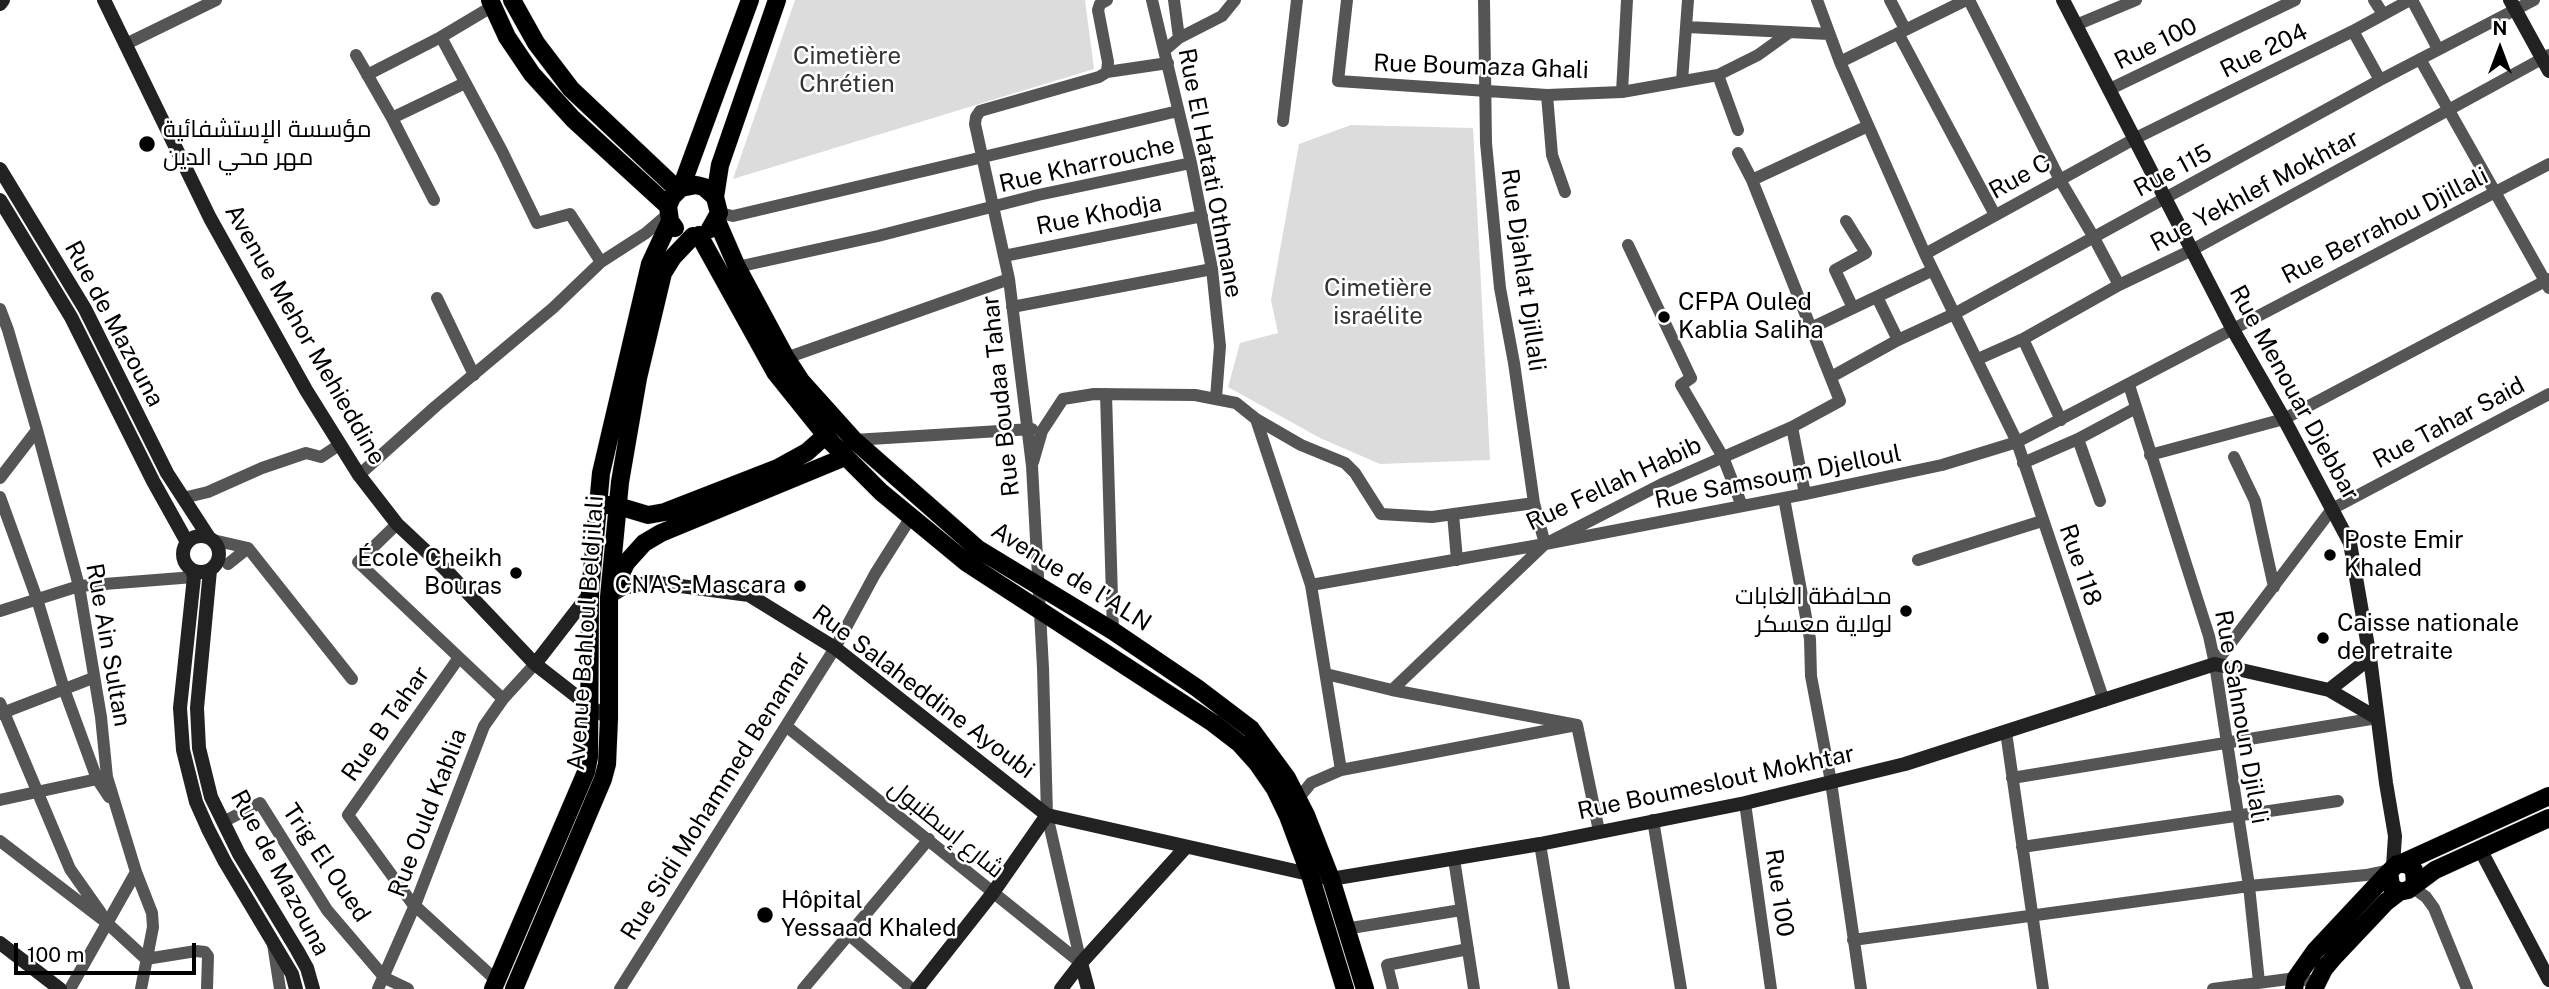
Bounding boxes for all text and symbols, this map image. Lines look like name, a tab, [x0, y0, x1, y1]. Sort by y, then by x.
street label: Rue 100	[2110, 12, 2202, 76]
north arrow	[2465, 14, 2535, 84]
text: N	[2493, 17, 2507, 39]
street label: Rue 204	[2216, 18, 2312, 84]
park label: Cimetière Chrétien	[793, 43, 901, 99]
street label: Rue El Hatati Othmane	[1172, 46, 1248, 300]
street label: Rue Boumaza Ghali	[1373, 49, 1589, 85]
place label: مؤسسة الإستشفائية مهر محي الدين	[163, 116, 372, 172]
street label: Rue Yekhlef Mokhtar	[2146, 124, 2364, 258]
street label: Rue Kharrouche	[996, 131, 1178, 199]
marker: مؤسسة الإستشفائية مهر محي الدين	[137, 134, 157, 154]
street label: Rue 115	[2129, 138, 2217, 204]
street label: Rue C	[1984, 148, 2056, 206]
street label: Rue Berrahou Djillali	[2277, 162, 2493, 290]
street label: Rue Djahlat Djillali	[1495, 167, 1551, 373]
street label: Rue Khodja	[1034, 189, 1164, 241]
street label: Avenue Mehor Mehieddine	[219, 200, 391, 470]
street label: Rue de Mazouna	[58, 236, 170, 412]
park label: Cimetière israélite	[1324, 275, 1432, 331]
street label: Rue Menouar Djebbar	[2223, 280, 2365, 506]
place label: CFPA Ouled Kablia Saliha	[1678, 289, 1824, 345]
street label: Rue Boudaa Tahar	[976, 294, 1026, 498]
marker: CFPA Ouled Kablia Saliha	[1656, 309, 1672, 325]
street label: Rue Tahar Said	[2368, 371, 2530, 475]
street label: Rue Fellah Habib	[1522, 431, 1706, 537]
street label: Rue Samsoum Djelloul	[1652, 439, 1904, 515]
street label: Avenue Bahloul Beldjilali	[562, 494, 610, 772]
street label: Avenue de l'ALN	[986, 516, 1156, 638]
street label: Rue 118	[2053, 520, 2107, 610]
place label: Poste Emir Khaled	[2344, 527, 2464, 583]
place label: École Cheikh Bouras	[357, 545, 502, 601]
marker: Poste Emir Khaled	[2322, 547, 2338, 563]
street label: Rue Ain Sultan	[79, 561, 137, 729]
marker: École Cheikh Bouras	[508, 565, 524, 581]
place label: CNAS-Mascara	[615, 572, 786, 600]
marker: CNAS-Mascara	[792, 578, 808, 594]
place label: محافظة الغابات لولاية معسكر	[1735, 583, 1892, 639]
street label: Rue Salaheddine Ayoubi	[806, 599, 1040, 785]
marker: محافظة الغابات لولاية معسكر	[1898, 603, 1914, 619]
street label: Rue Sahnoun Djilali	[2208, 608, 2274, 826]
place label: Caisse nationale de retraite	[2337, 610, 2519, 666]
marker: Caisse nationale de retraite	[2315, 630, 2331, 646]
street label: Rue Sidi Mohammed Benamar	[615, 646, 817, 946]
street label: Rue B Tahar	[336, 661, 436, 787]
street label: Rue Ould Kablia	[383, 725, 473, 901]
street label: Rue Boumeslout Mokhtar	[1575, 740, 1857, 826]
street label: شارع إسطنبول	[882, 774, 1010, 884]
street label: Rue de Mazouna	[224, 785, 336, 961]
street label: Trig El Oued	[276, 798, 376, 928]
street label: Rue 100	[1759, 847, 1799, 939]
place label: Hôpital Yessaad Khaled	[781, 887, 957, 943]
marker: Hôpital Yessaad Khaled	[755, 905, 775, 925]
scale bar	[18, 930, 200, 974]
text: 100 m	[27, 942, 84, 967]

